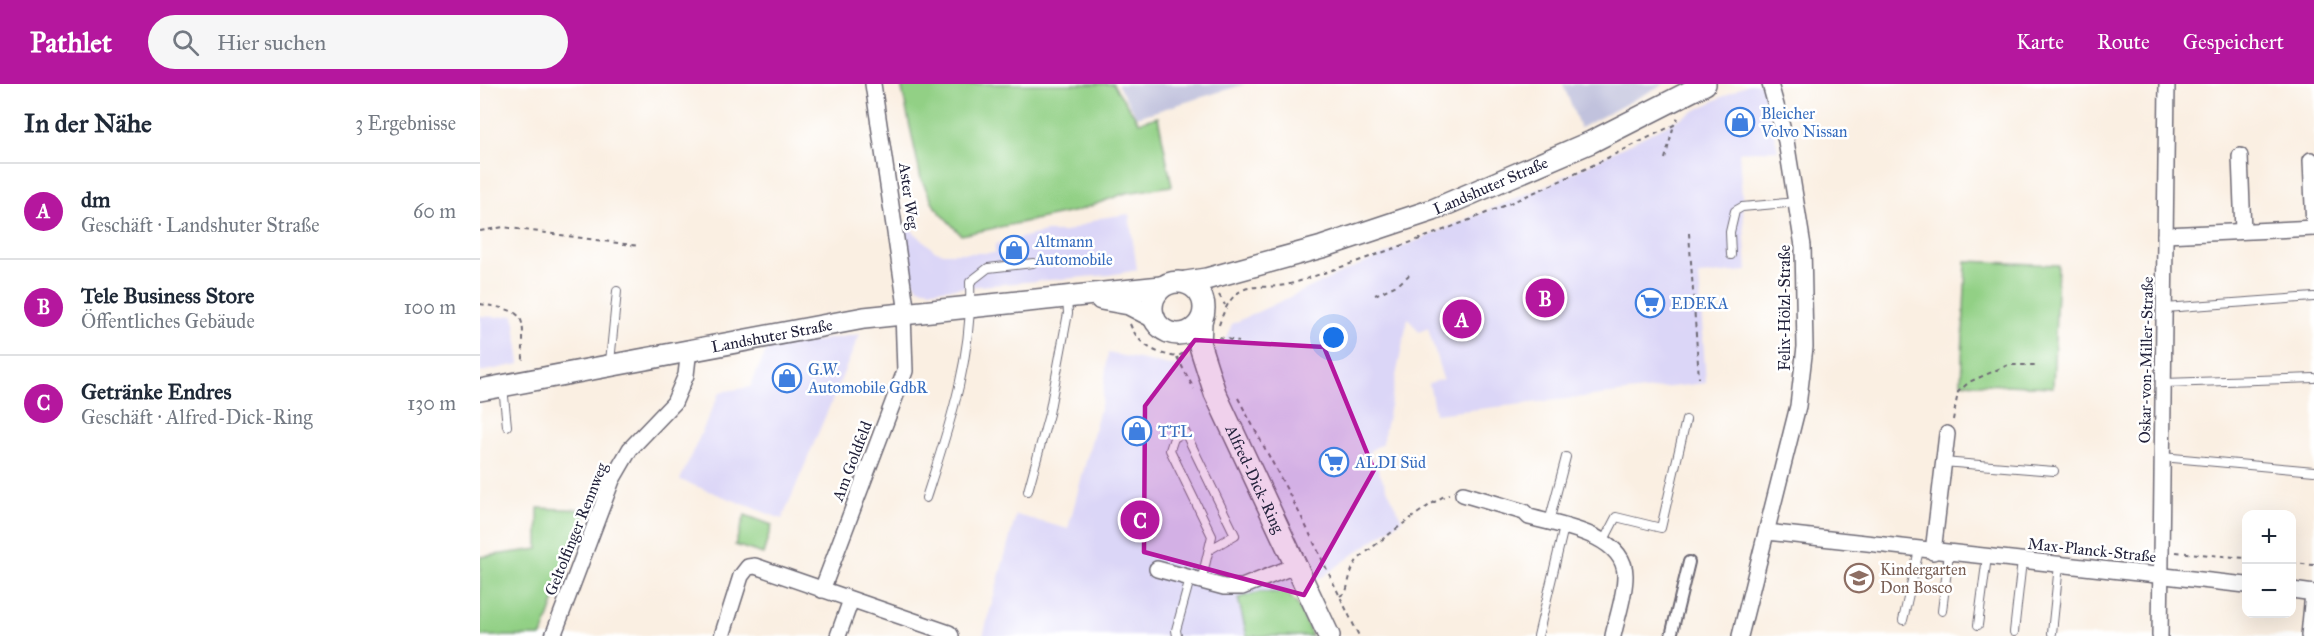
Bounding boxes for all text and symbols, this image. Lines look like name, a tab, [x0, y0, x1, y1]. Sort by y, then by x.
search box	[148, 15, 568, 69]
text: Pathlet	[30, 25, 112, 60]
icon: search	[169, 26, 202, 59]
text: Hier suchen	[217, 29, 326, 56]
text: Karte	[2016, 29, 2064, 55]
text: Route	[2097, 29, 2150, 55]
text: Gespeichert	[2183, 29, 2284, 55]
place label: Bleicher Volvo Nissan	[1760, 104, 1848, 141]
shop icon: Bleicher Volvo Nissan	[1724, 106, 1756, 138]
text: In der Nähe	[24, 107, 152, 139]
text: 3 Ergebnisse	[355, 111, 456, 135]
street label: Landshuter Straße	[1430, 152, 1551, 218]
street label: Aster Weg	[894, 160, 923, 231]
text: dm	[81, 186, 111, 213]
text: A	[37, 199, 50, 223]
text: 60 m	[413, 199, 456, 223]
text: Geschäft · Landshuter Straße	[81, 213, 320, 237]
place label: Altmann Automobile	[1034, 232, 1113, 269]
shop icon: Altmann Automobile	[998, 234, 1030, 266]
street label: Felix-Hölzl-Straße	[1775, 245, 1794, 371]
pin: B	[1526, 276, 1564, 320]
street label: Oskar-von-Miller-Straße	[2135, 276, 2157, 444]
text: Tele Business Store	[81, 282, 254, 309]
supermarket icon: EDEKA	[1634, 287, 1666, 319]
place label: EDEKA	[1671, 294, 1729, 313]
text: B	[37, 295, 50, 319]
text: 100 m	[404, 295, 456, 319]
pin: A	[1442, 296, 1482, 342]
text: Öffentliches Gebäude	[81, 309, 255, 333]
street label: Landshuter Straße	[710, 315, 834, 356]
your location	[1319, 323, 1348, 352]
place label: G.W. Automobile GdbR	[807, 360, 928, 397]
shop icon: G.W. Automobile GdbR	[771, 362, 803, 394]
text: Getränke Endres	[81, 378, 231, 405]
text: C	[37, 391, 50, 415]
text: 130 m	[407, 391, 456, 415]
text: Geschäft · Alfred-Dick-Ring	[81, 405, 312, 429]
shop icon: TTL	[1121, 415, 1153, 447]
street label: Am Goldfeld	[828, 418, 876, 505]
street label: Alfred-Dick-Ring	[1221, 421, 1289, 537]
place label: TTL	[1158, 422, 1192, 441]
supermarket icon: ALDI Süd	[1318, 446, 1350, 478]
place label: ALDI Süd	[1354, 453, 1426, 472]
street label: Geltolfinger Rennweg	[541, 459, 612, 599]
pin: C	[1120, 498, 1160, 542]
map controls	[2242, 510, 2296, 618]
button: +	[2242, 510, 2296, 564]
street label: Max-Planck-Straße	[2027, 534, 2158, 566]
place label: Kindergarten Don Bosco	[1880, 560, 1967, 597]
school or university icon: Kindergarten Don Bosco	[1843, 562, 1875, 594]
button: −	[2242, 564, 2296, 618]

